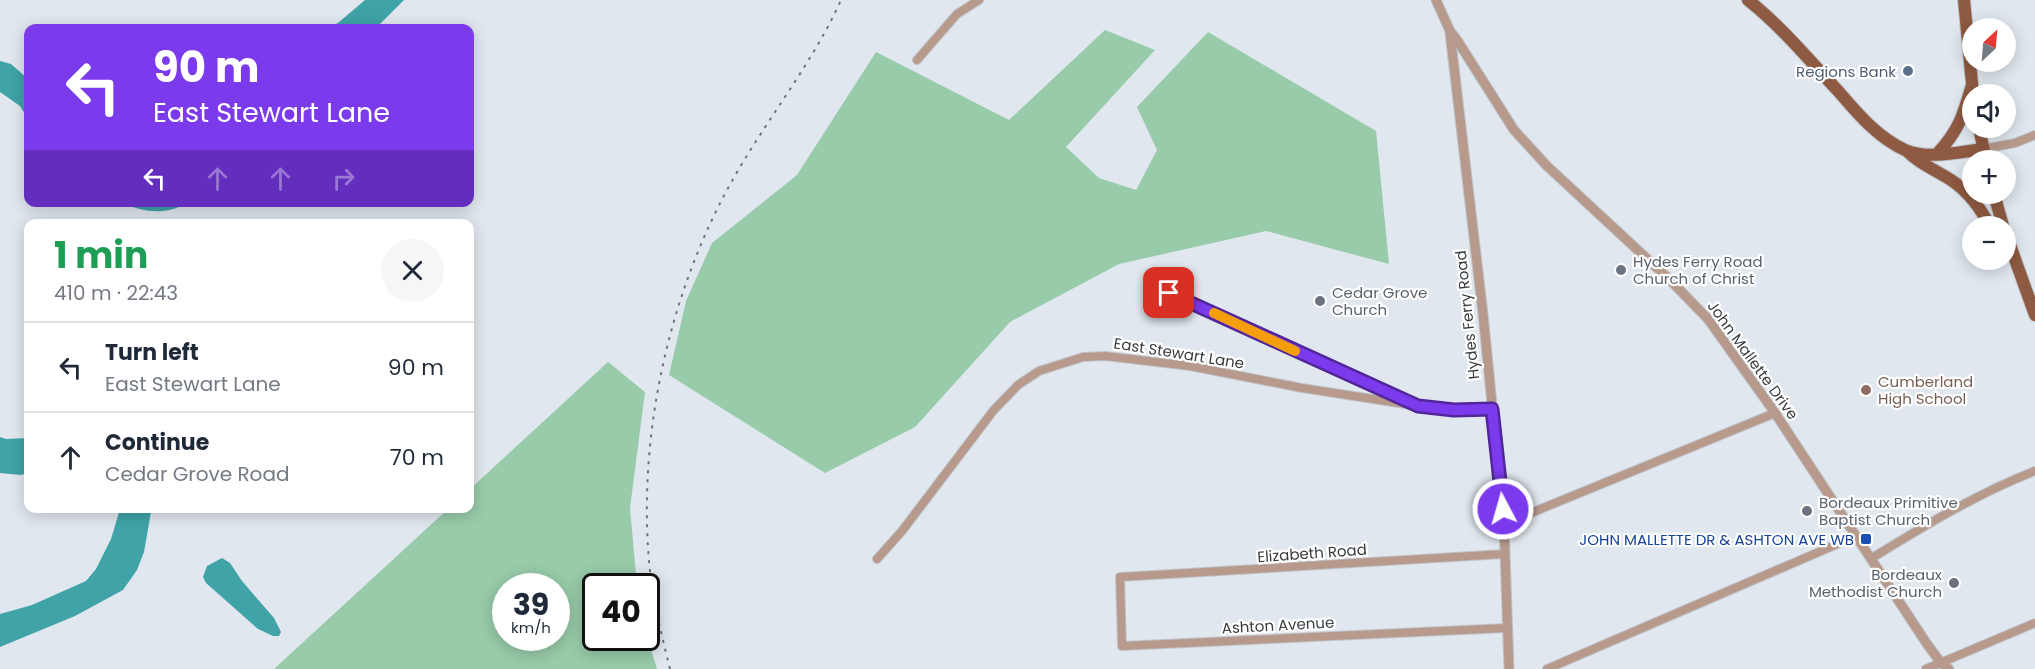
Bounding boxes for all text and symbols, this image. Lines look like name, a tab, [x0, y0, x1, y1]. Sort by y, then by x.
north arrow	[1962, 18, 2016, 72]
map controls	[1962, 18, 2016, 270]
text: 90 m	[153, 38, 260, 97]
icon: left	[54, 48, 132, 126]
place label: Regions Bank	[1796, 61, 1896, 82]
marker: Regions Bank	[1901, 64, 1915, 78]
button: sound	[1962, 84, 2016, 138]
text: East Stewart Lane	[153, 94, 390, 131]
button: +	[1962, 150, 2016, 204]
icon: left	[138, 162, 171, 195]
icon: ahead	[201, 162, 234, 195]
icon: ahead	[264, 162, 297, 195]
icon: right	[327, 162, 360, 195]
button: −	[1962, 216, 2016, 270]
text: 1 min	[54, 230, 148, 281]
button: close	[381, 239, 444, 302]
street label: Hydes Ferry Road	[1450, 249, 1484, 381]
place label: Hydes Ferry Road Church of Christ	[1633, 251, 1763, 289]
marker: Hydes Ferry Road Church of Christ	[1614, 263, 1628, 277]
pin	[1143, 267, 1194, 318]
icon: arrive	[1152, 276, 1185, 309]
text: 410 m · 22:43	[54, 279, 178, 307]
place label: Cedar Grove Church	[1332, 282, 1427, 320]
marker: Cedar Grove Church	[1313, 294, 1327, 308]
street label: John Mallette Drive	[1703, 296, 1803, 424]
street label: East Stewart Lane	[1112, 332, 1246, 374]
text: Turn left	[105, 337, 199, 368]
icon: left	[54, 351, 87, 384]
text: 90 m	[388, 352, 444, 383]
text: East Stewart Lane	[105, 370, 281, 398]
place label: Cumberland High School	[1878, 371, 1973, 409]
marker: Cumberland High School	[1859, 383, 1873, 397]
text: Continue	[105, 427, 209, 458]
icon: ahead	[54, 441, 87, 474]
text: 70 m	[390, 442, 444, 473]
text: Cedar Grove Road	[105, 460, 289, 488]
position arrow	[1471, 477, 1535, 541]
place label: Bordeaux Primitive Baptist Church	[1819, 492, 1958, 530]
marker: Bordeaux Primitive Baptist Church	[1800, 504, 1814, 518]
place label: JOHN MALLETTE DR & ASHTON AVE WB	[1579, 529, 1854, 550]
marker: JOHN MALLETTE DR & ASHTON AVE WB	[1859, 532, 1873, 546]
street label: Elizabeth Road	[1257, 539, 1367, 567]
place label: Bordeaux Methodist Church	[1809, 564, 1942, 602]
speed limit sign: 40	[582, 573, 660, 651]
marker: Bordeaux Methodist Church	[1947, 576, 1961, 590]
text: 39	[513, 583, 549, 626]
street label: Ashton Avenue	[1221, 612, 1335, 638]
text: km/h	[511, 617, 551, 638]

